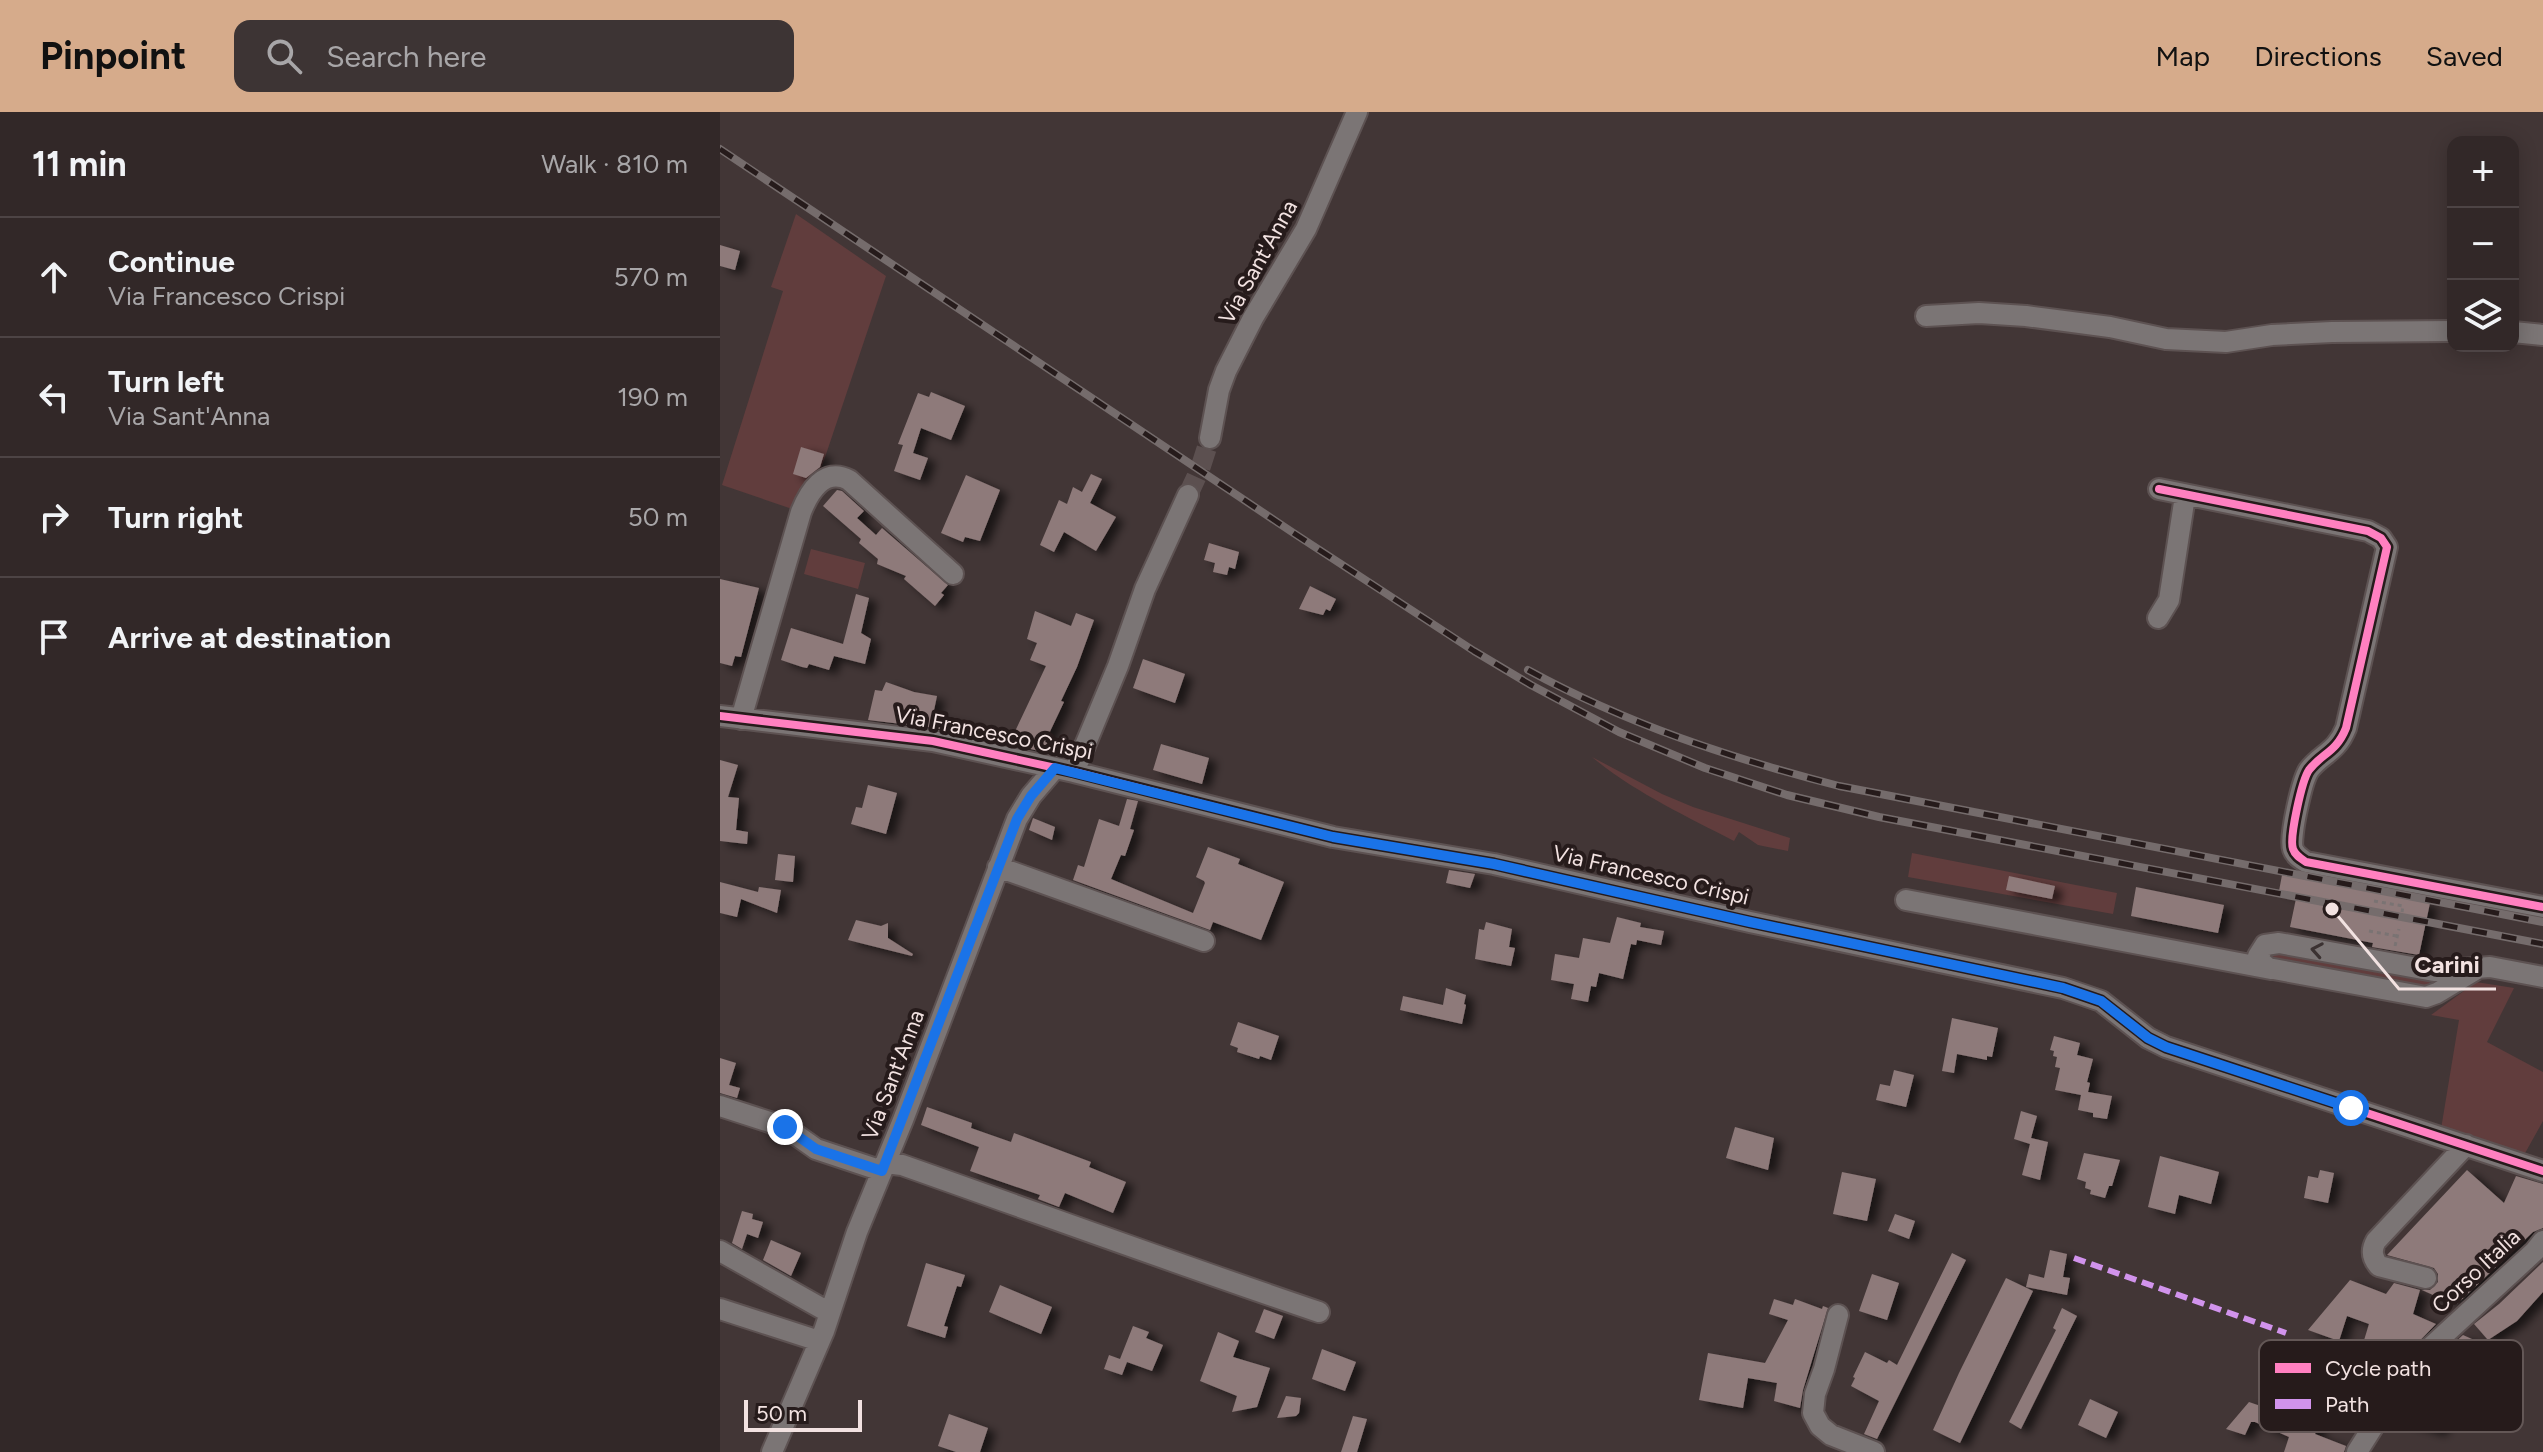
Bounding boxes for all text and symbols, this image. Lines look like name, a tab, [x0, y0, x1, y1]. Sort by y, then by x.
search box	[234, 20, 794, 92]
text: Pinpoint	[40, 33, 186, 79]
icon: search	[262, 34, 306, 78]
text: Search here	[326, 38, 486, 75]
text: Map	[2156, 39, 2210, 73]
text: Directions	[2254, 39, 2382, 73]
text: Saved	[2426, 39, 2503, 73]
map controls	[2447, 136, 2519, 352]
button: +	[2447, 136, 2519, 208]
text: 11 min	[32, 144, 127, 185]
text: Walk · 810 m	[541, 148, 688, 180]
street label: Via Sant'Anna	[1213, 195, 1303, 329]
button: −	[2447, 208, 2519, 280]
text: Continue	[108, 243, 235, 280]
icon: ahead	[32, 255, 76, 299]
text: 570 m	[614, 261, 688, 293]
text: Via Francesco Crispi	[108, 280, 345, 312]
button: layers	[2447, 280, 2519, 352]
text: Turn left	[108, 363, 225, 400]
icon: left	[32, 375, 76, 419]
text: 190 m	[617, 381, 688, 413]
text: Via Sant'Anna	[108, 400, 270, 432]
icon: right	[32, 495, 76, 539]
text: Turn right	[108, 499, 243, 536]
text: 50 m	[628, 501, 688, 533]
icon: arrive	[32, 615, 76, 659]
text: Arrive at destination	[108, 619, 391, 656]
street label: Via Francesco Crispi	[893, 701, 1095, 765]
street label: Via Francesco Crispi	[1550, 839, 1752, 911]
callout: Carini	[2399, 941, 2496, 989]
one-way arrow	[2310, 943, 2324, 960]
text: Carini	[2414, 950, 2480, 979]
street label: Via Sant'Anna	[856, 1006, 930, 1144]
route start	[2333, 1090, 2369, 1126]
route end	[767, 1109, 803, 1145]
street label: Corso Italia	[2426, 1223, 2526, 1319]
legend	[2259, 1340, 2523, 1432]
text: Cycle path	[2325, 1355, 2431, 1382]
text: Path	[2325, 1391, 2369, 1418]
scale bar	[744, 1396, 862, 1432]
text: 50 m	[756, 1400, 807, 1427]

